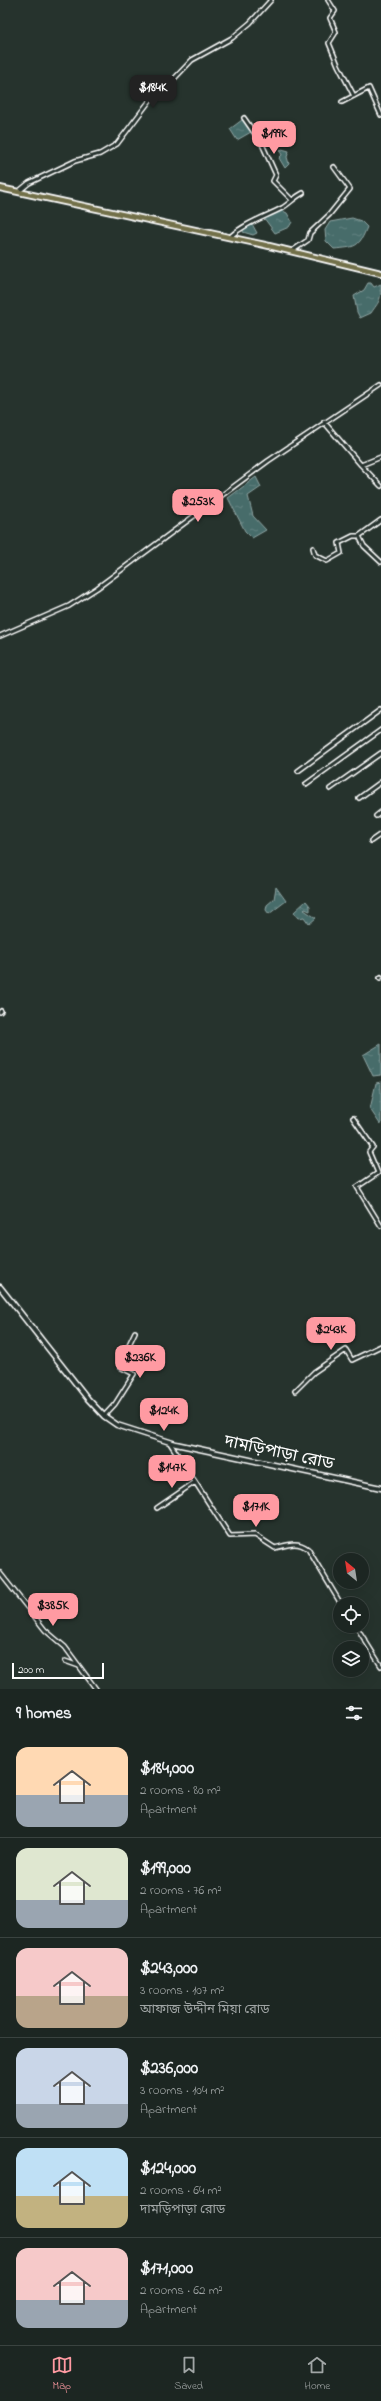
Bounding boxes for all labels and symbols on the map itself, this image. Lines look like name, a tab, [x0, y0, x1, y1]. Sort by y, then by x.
pin: $184K	[125, 75, 181, 109]
pin: $199K	[246, 121, 302, 155]
pin: $253K	[170, 489, 226, 523]
pin: $243K	[303, 1317, 359, 1351]
pin: $236K	[112, 1345, 168, 1379]
pin: $124K	[136, 1398, 192, 1432]
street label: দামড়িপাড়া রোড	[221, 1429, 337, 1477]
pin: $147K	[144, 1455, 200, 1489]
pin: $171K	[228, 1494, 284, 1528]
north arrow	[333, 1553, 369, 1589]
pin: $385K	[25, 1593, 81, 1627]
scale bar	[12, 1661, 104, 1680]

